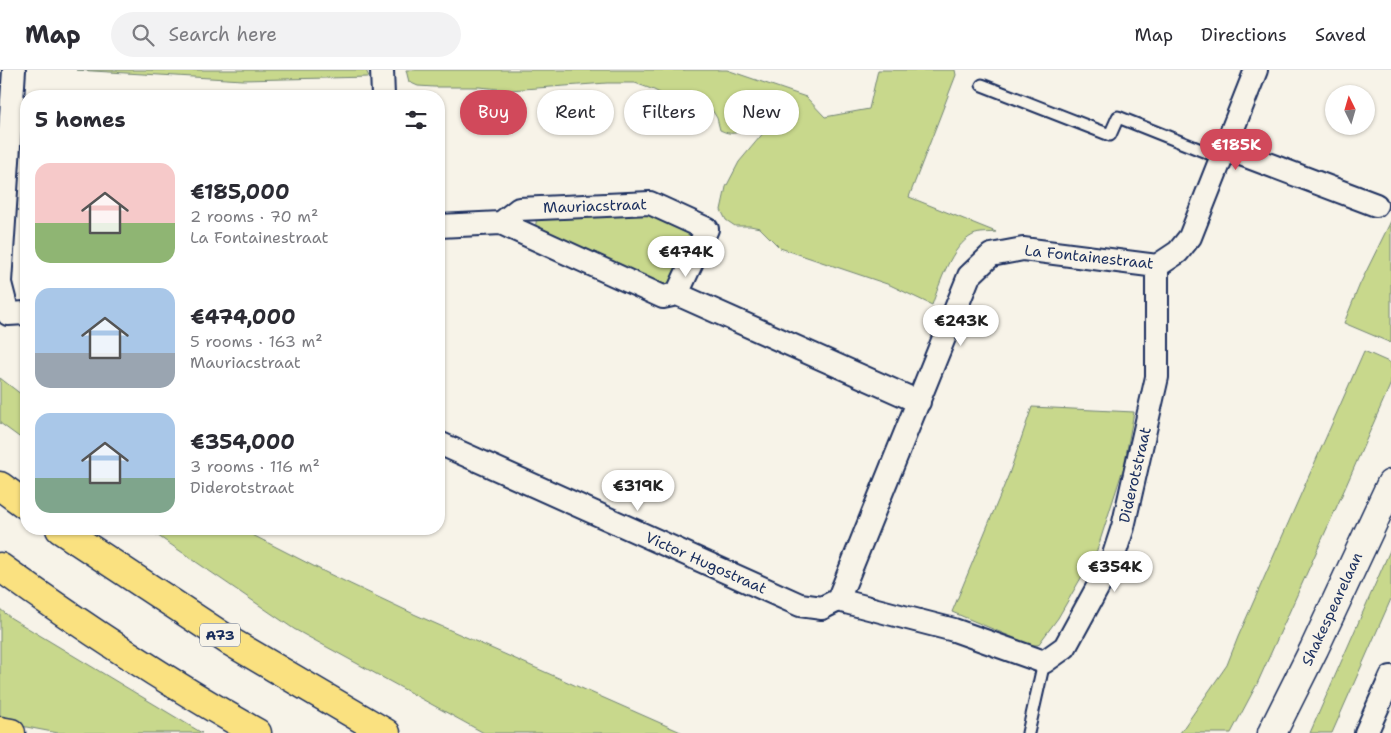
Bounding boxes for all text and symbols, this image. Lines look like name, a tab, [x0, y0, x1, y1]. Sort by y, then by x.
search box	[111, 12, 461, 57]
text: Map	[25, 19, 81, 51]
icon: search	[129, 21, 157, 49]
text: Search here	[169, 22, 277, 47]
text: Map	[1135, 23, 1173, 47]
text: Directions	[1201, 23, 1287, 47]
text: Saved	[1315, 23, 1366, 47]
north arrow	[1325, 85, 1375, 135]
map controls	[1325, 85, 1375, 135]
chip: Buy	[460, 90, 527, 135]
chip: Rent	[537, 90, 614, 135]
chip: Filters	[624, 90, 714, 135]
chip: New	[724, 90, 799, 135]
text: 5 homes	[35, 106, 126, 134]
icon: filters	[402, 106, 430, 134]
pin: €185K	[1201, 128, 1271, 171]
text: €185K	[1211, 134, 1261, 155]
text: €185,000	[190, 178, 290, 206]
icon: home	[75, 183, 135, 243]
street label: Mauriacstraat	[543, 194, 647, 218]
text: 2 rooms · 70 m²	[190, 206, 318, 227]
text: La Fontainestraat	[190, 227, 329, 248]
pin: €474K	[651, 236, 721, 278]
street label: La Fontainestraat	[1023, 240, 1155, 274]
text: €474K	[659, 241, 713, 262]
text: €474,000	[190, 303, 296, 331]
pin: €243K	[926, 304, 996, 347]
icon: home	[75, 308, 135, 368]
text: €243K	[934, 310, 988, 331]
text: 5 rooms · 163 m²	[190, 331, 323, 352]
text: Mauriacstraat	[190, 352, 301, 373]
street label: Diderotstraat	[1114, 425, 1156, 525]
text: €354,000	[190, 428, 295, 456]
icon: home	[75, 433, 135, 493]
text: 3 rooms · 116 m²	[190, 456, 320, 477]
pin: €319K	[603, 470, 673, 512]
text: €319K	[613, 475, 663, 496]
text: Diderotstraat	[190, 477, 295, 498]
street label: Victor Hugostraat	[642, 527, 770, 599]
street label: Shakespearelaan	[1297, 549, 1367, 669]
pin: €354K	[1080, 550, 1150, 593]
text: €354K	[1088, 556, 1142, 577]
road number: A73	[200, 624, 240, 646]

